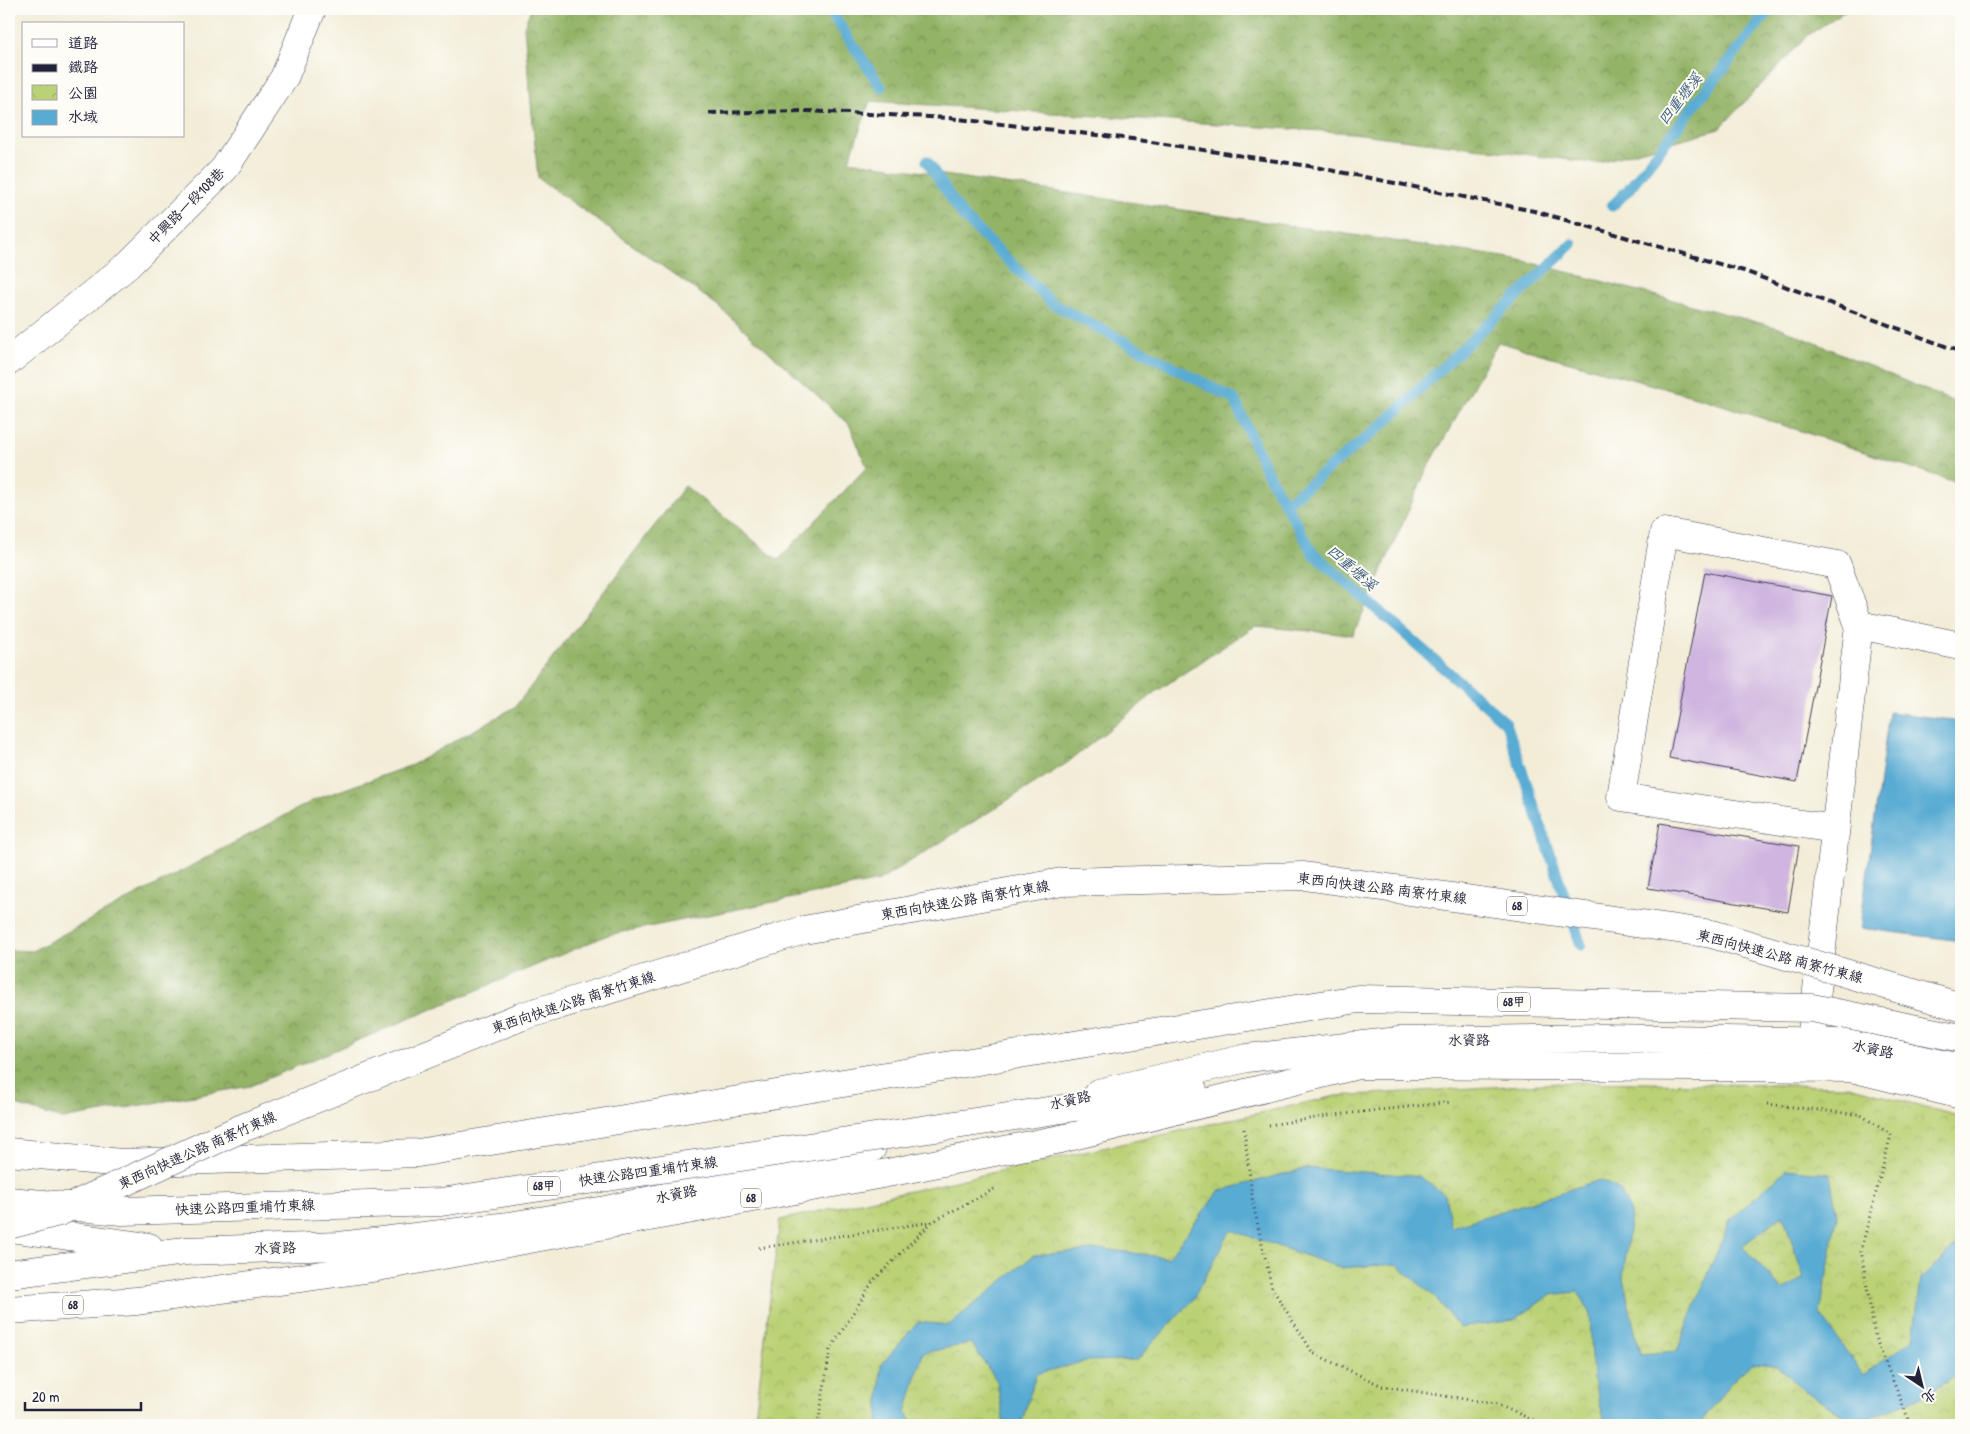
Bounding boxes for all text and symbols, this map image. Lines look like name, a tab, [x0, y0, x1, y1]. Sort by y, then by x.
legend	[22, 22, 185, 138]
text: 道路	[68, 32, 98, 53]
text: 鐵路	[68, 56, 98, 77]
water label: 四重壢溪	[1653, 68, 1707, 129]
text: 公園	[68, 82, 98, 103]
text: 水域	[68, 106, 98, 127]
street label: 中興路一段108巷	[143, 162, 229, 248]
water label: 四重壢溪	[1323, 540, 1383, 596]
street label: 東西向快速公路 南寮竹東線	[1296, 868, 1468, 907]
street label: 東西向快速公路 南寮竹東線	[879, 875, 1051, 924]
road number: 68	[1507, 896, 1527, 916]
street label: 東西向快速公路 南寮竹東線	[1695, 924, 1865, 987]
street label: 東西向快速公路 南寮竹東線	[488, 966, 657, 1037]
road number: 68甲	[1498, 992, 1530, 1012]
street label: 水資路	[1448, 1030, 1490, 1049]
street label: 水資路	[1851, 1035, 1896, 1062]
street label: 水資路	[1047, 1086, 1092, 1113]
street label: 東西向快速公路 南寮竹東線	[115, 1106, 279, 1193]
street label: 快速公路四重埔竹東線	[577, 1151, 719, 1190]
road number: 68甲	[528, 1176, 560, 1196]
street label: 水資路	[653, 1180, 698, 1207]
road number: 68	[741, 1188, 761, 1208]
street label: 快速公路四重埔竹東線	[175, 1195, 315, 1218]
street label: 水資路	[254, 1237, 296, 1258]
road number: 68	[63, 1296, 83, 1314]
north arrow	[1898, 1362, 1948, 1412]
scale bar	[25, 1379, 141, 1411]
text: 北	[1919, 1385, 1941, 1409]
text: 20 m	[32, 1386, 59, 1407]

